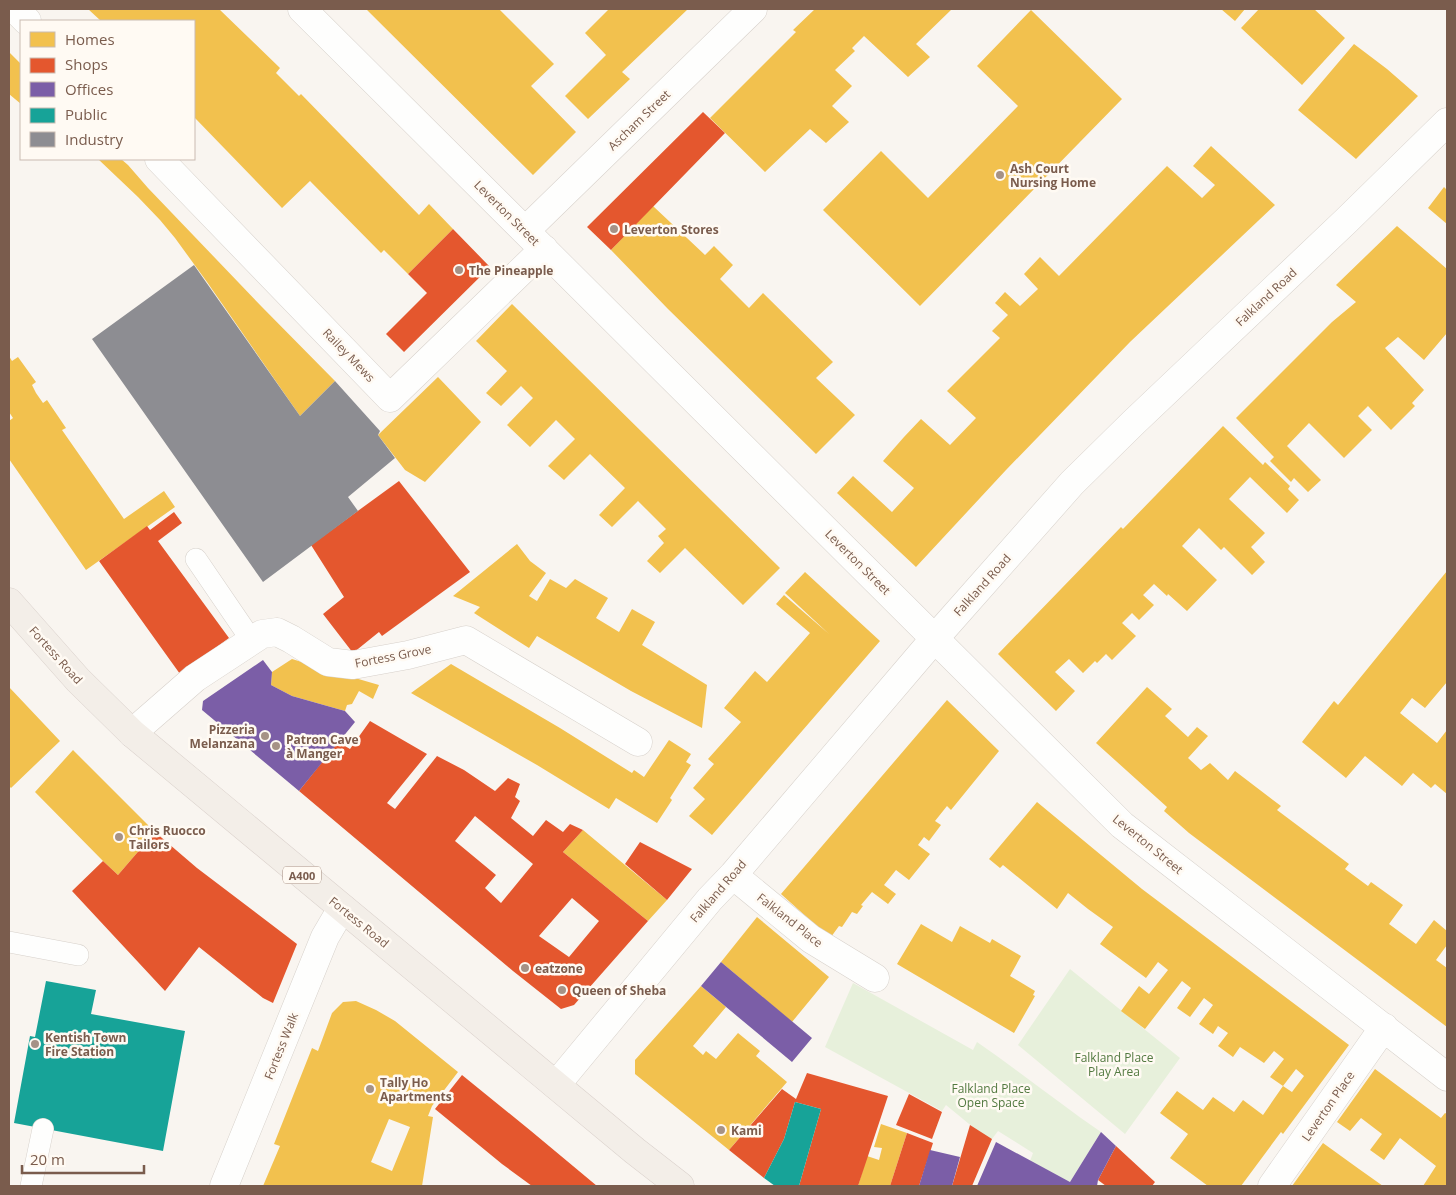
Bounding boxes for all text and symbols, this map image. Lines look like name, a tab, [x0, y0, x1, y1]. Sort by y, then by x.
legend	[20, 20, 195, 160]
text: Homes	[65, 29, 115, 49]
text: Shops	[65, 54, 108, 74]
text: Offices	[65, 79, 113, 99]
street label: Ascham Street	[604, 86, 674, 154]
text: Public	[65, 104, 107, 124]
text: Industry	[65, 129, 123, 149]
place label: Ash Court Nursing Home	[1010, 160, 1096, 191]
marker: Ash Court Nursing Home	[994, 169, 1006, 181]
street label: Leverton Street	[471, 177, 543, 249]
place label: Leverton Stores	[624, 221, 719, 238]
marker: Leverton Stores	[608, 223, 620, 235]
place label: The Pineapple	[469, 262, 553, 279]
marker: The Pineapple	[453, 264, 465, 276]
street label: Falkland Road	[1232, 264, 1300, 330]
street label: Railey Mews	[319, 324, 379, 386]
street label: Leverton Street	[822, 526, 894, 598]
street label: Falkland Road	[949, 550, 1015, 620]
street label: Fortess Road	[25, 622, 87, 688]
street label: Fortess Grove	[353, 640, 433, 672]
place label: Pizzeria Melanzana	[190, 721, 255, 752]
marker: Pizzeria Melanzana	[259, 730, 271, 742]
place label: Patron Cave à Manger	[286, 731, 359, 762]
marker: Patron Cave à Manger	[270, 740, 282, 752]
street label: Leverton Street	[1109, 810, 1187, 878]
place label: Chris Ruocco Tailors	[129, 822, 206, 853]
marker: Chris Ruocco Tailors	[113, 831, 125, 843]
street label: Falkland Road	[686, 856, 750, 926]
road number: A400	[283, 866, 321, 884]
street label: Falkland Place	[754, 889, 827, 951]
street label: Fortess Road	[325, 893, 393, 951]
place label: eatzone	[535, 960, 583, 977]
marker: eatzone	[519, 962, 531, 974]
place label: Queen of Sheba	[572, 982, 666, 999]
marker: Queen of Sheba	[556, 984, 568, 996]
street label: Fortess Walk	[260, 1009, 302, 1082]
place label: Kentish Town Fire Station	[45, 1029, 126, 1060]
marker: Kentish Town Fire Station	[29, 1038, 41, 1050]
park label: Falkland Place Play Area	[1074, 1049, 1154, 1080]
street label: Leverton Place	[1298, 1067, 1359, 1144]
place label: Tally Ho Apartments	[380, 1074, 452, 1105]
park label: Falkland Place Open Space	[951, 1080, 1031, 1111]
marker: Tally Ho Apartments	[364, 1083, 376, 1095]
place label: Kami	[731, 1122, 762, 1139]
marker: Kami	[715, 1124, 727, 1136]
scale bar	[22, 1142, 145, 1174]
text: 20 m	[30, 1149, 65, 1169]

